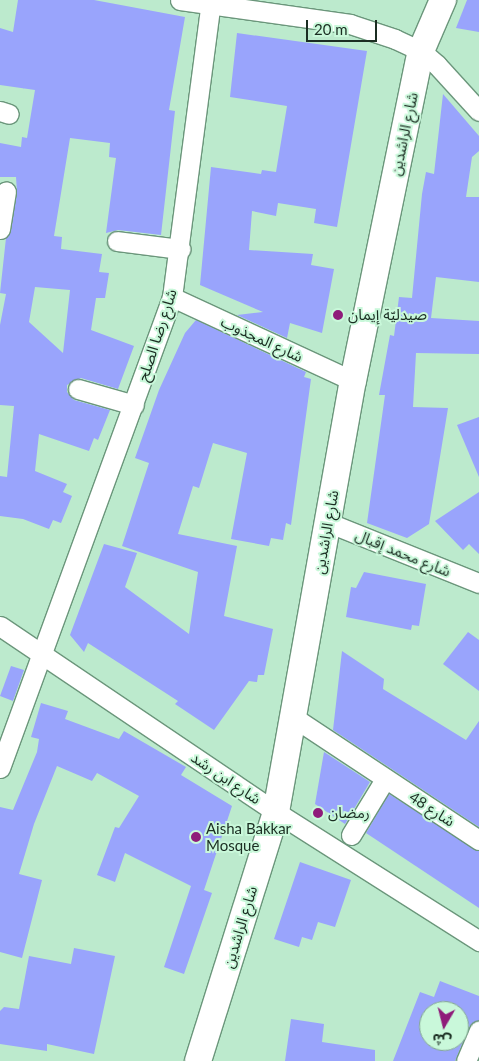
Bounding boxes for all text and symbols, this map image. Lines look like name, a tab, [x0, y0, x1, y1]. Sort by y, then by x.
scale bar	[309, 10, 380, 42]
text: 20 m	[314, 20, 348, 38]
street label: شارع الراشدين	[386, 91, 422, 177]
street label: شارع رضا الصلح	[134, 287, 180, 383]
place label: صيدليّة إيمان	[348, 306, 427, 324]
marker: صيدليّة إيمان	[332, 309, 344, 321]
street label: شارع المجذوب	[218, 312, 306, 366]
street label: شارع الراشدين	[310, 489, 342, 575]
street label: شارع محمد إقبال	[353, 526, 453, 580]
street label: شارع ابن رشد	[188, 748, 264, 808]
street label: شارع 48	[406, 788, 458, 830]
place label: رمضان	[328, 804, 370, 822]
marker: رمضان	[312, 807, 324, 819]
place label: Aisha Bakkar Mosque	[206, 819, 291, 854]
marker: Aisha Bakkar Mosque	[190, 831, 202, 843]
street label: شارع الراشدين	[219, 884, 261, 970]
north arrow	[419, 1001, 469, 1051]
text: ش	[431, 1031, 453, 1050]

